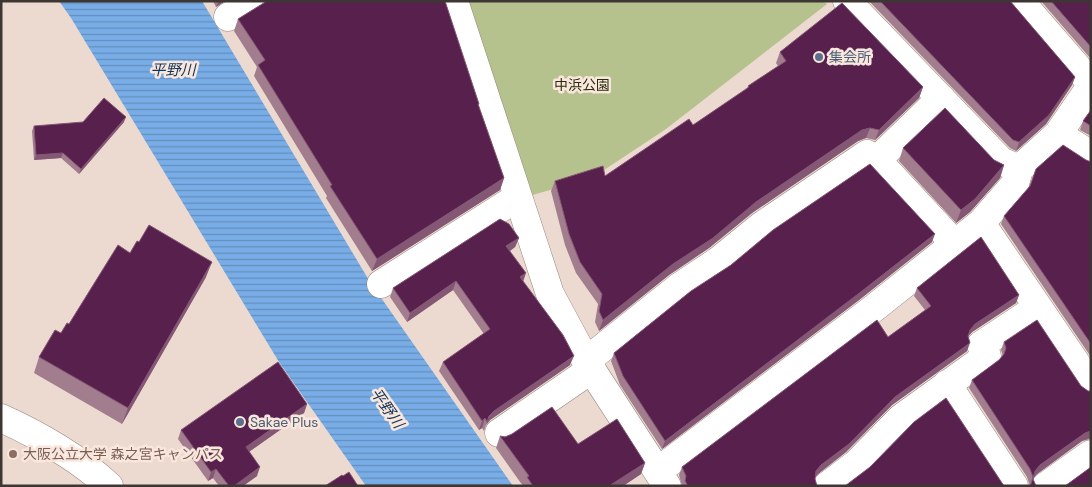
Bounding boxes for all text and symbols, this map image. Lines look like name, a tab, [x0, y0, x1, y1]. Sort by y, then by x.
place label: 集会所	[829, 48, 871, 66]
marker: 集会所	[813, 51, 825, 63]
water label: 平野川	[150, 60, 197, 80]
park label: 中浜公園	[554, 76, 610, 94]
water label: 平野川	[366, 384, 409, 434]
place label: Sakae Plus	[250, 413, 318, 431]
marker: Sakae Plus	[234, 416, 246, 428]
place label: 大阪公立大学 森之宮キャンパス	[23, 445, 223, 463]
marker: 大阪公立大学 森之宮キャンパス	[7, 448, 19, 460]

